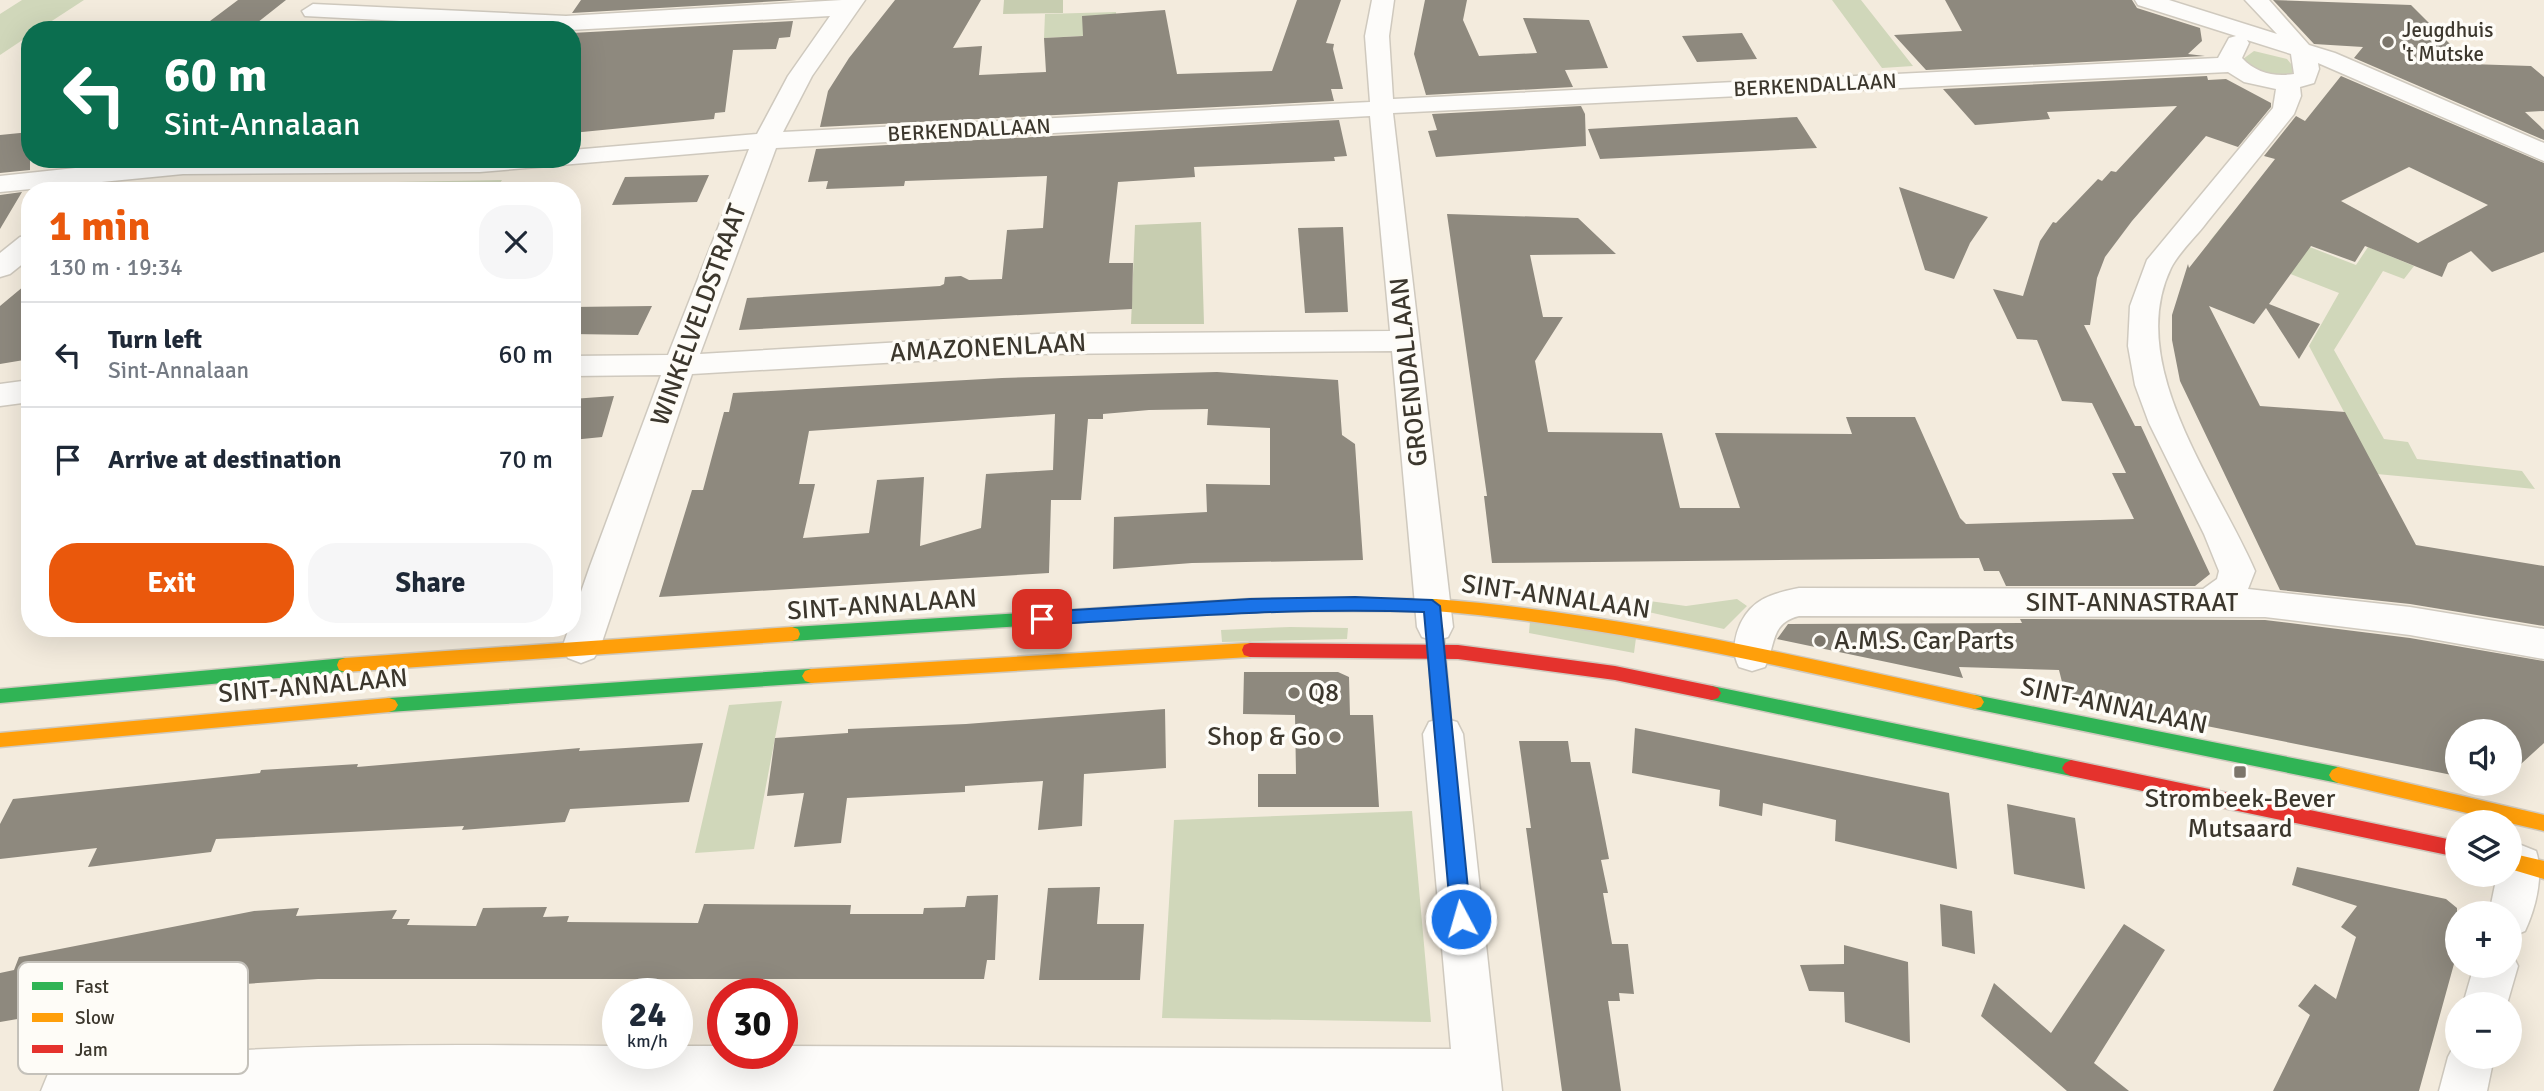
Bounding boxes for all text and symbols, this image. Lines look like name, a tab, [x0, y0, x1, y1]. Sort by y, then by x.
place label: Jeugdhuis 't Mutske	[2402, 17, 2493, 67]
marker: Jeugdhuis 't Mutske	[2380, 34, 2396, 50]
text: 60 m	[164, 45, 267, 105]
icon: left	[49, 49, 140, 140]
street label: BERKENDALLAAN	[1733, 68, 1897, 102]
text: Sint-Annalaan	[164, 105, 360, 144]
street label: BERKENDALLAAN	[887, 113, 1051, 147]
street label: WINKELVELDSTRAAT	[644, 199, 754, 430]
text: 1 min	[49, 201, 150, 252]
button: close	[479, 205, 553, 279]
text: 130 m · 19:34	[49, 253, 183, 282]
street label: GROENDALLAAN	[1383, 276, 1435, 468]
text: Turn left	[108, 324, 202, 356]
street label: AMAZONENLAAN	[889, 327, 1087, 369]
icon: left	[49, 336, 87, 374]
text: 60 m	[498, 339, 553, 371]
text: Sint-Annalaan	[108, 356, 249, 385]
icon: arrive	[49, 441, 87, 479]
text: Arrive at destination	[108, 444, 341, 476]
text: 70 m	[498, 444, 553, 476]
button: Exit	[49, 543, 294, 623]
button: Share	[308, 543, 553, 623]
street label: SINT-ANNALAAN	[1460, 568, 1652, 626]
street label: SINT-ANNALAAN	[786, 582, 978, 628]
street label: SINT-ANNASTRAAT	[2026, 587, 2238, 619]
pin	[1012, 589, 1072, 649]
icon: arrive	[1023, 600, 1061, 638]
place label: A.M.S. Car Parts	[1834, 625, 2014, 657]
marker: A.M.S. Car Parts	[1812, 633, 1828, 649]
street label: SINT-ANNALAAN	[217, 662, 409, 710]
street label: SINT-ANNALAAN	[2018, 671, 2210, 741]
place label: Q8	[1308, 677, 1339, 709]
marker: Q8	[1286, 685, 1302, 701]
map controls	[2445, 719, 2522, 1069]
button: sound	[2445, 719, 2522, 796]
place label: Shop & Go	[1207, 721, 1321, 753]
marker: Shop & Go	[1327, 729, 1343, 745]
marker: Strombeek-Bever Mutsaard	[2232, 764, 2248, 780]
place label: Strombeek-Bever Mutsaard	[2145, 783, 2336, 845]
button: layers	[2445, 810, 2522, 887]
position arrow	[1424, 882, 1498, 956]
button: +	[2445, 901, 2522, 978]
legend	[18, 962, 248, 1074]
text: Fast	[75, 975, 109, 999]
speed limit sign: 30	[707, 978, 798, 1069]
button: −	[2445, 992, 2522, 1069]
text: 24	[629, 993, 666, 1036]
text: Slow	[75, 1006, 115, 1030]
text: km/h	[627, 1030, 668, 1052]
text: Jam	[75, 1038, 108, 1062]

